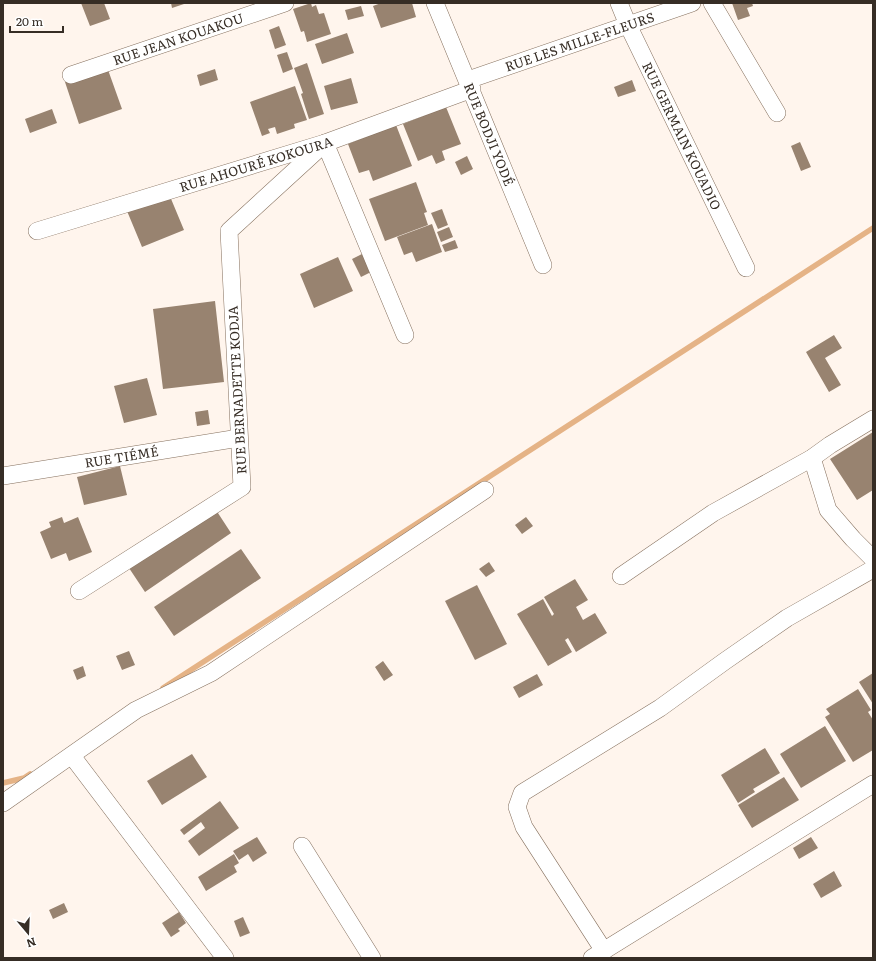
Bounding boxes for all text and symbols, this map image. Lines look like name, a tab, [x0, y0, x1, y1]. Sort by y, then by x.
street label: RUE LES MILLE-FLEURS	[502, 7, 657, 76]
scale bar	[10, 8, 63, 34]
street label: RUE JEAN KOUAKOU	[110, 8, 246, 69]
text: 20 m	[16, 12, 43, 30]
street label: RUE GERMAIN KOUADIO	[638, 58, 726, 213]
street label: RUE BODJI YODÉ	[460, 80, 519, 189]
street label: RUE AHOURÉ KOKOURA	[177, 131, 336, 196]
street label: RUE BERNADETTE KODJA	[223, 305, 250, 475]
street label: RUE TIÉMÉ	[83, 441, 160, 472]
north arrow	[8, 913, 48, 953]
text: N	[25, 934, 39, 952]

